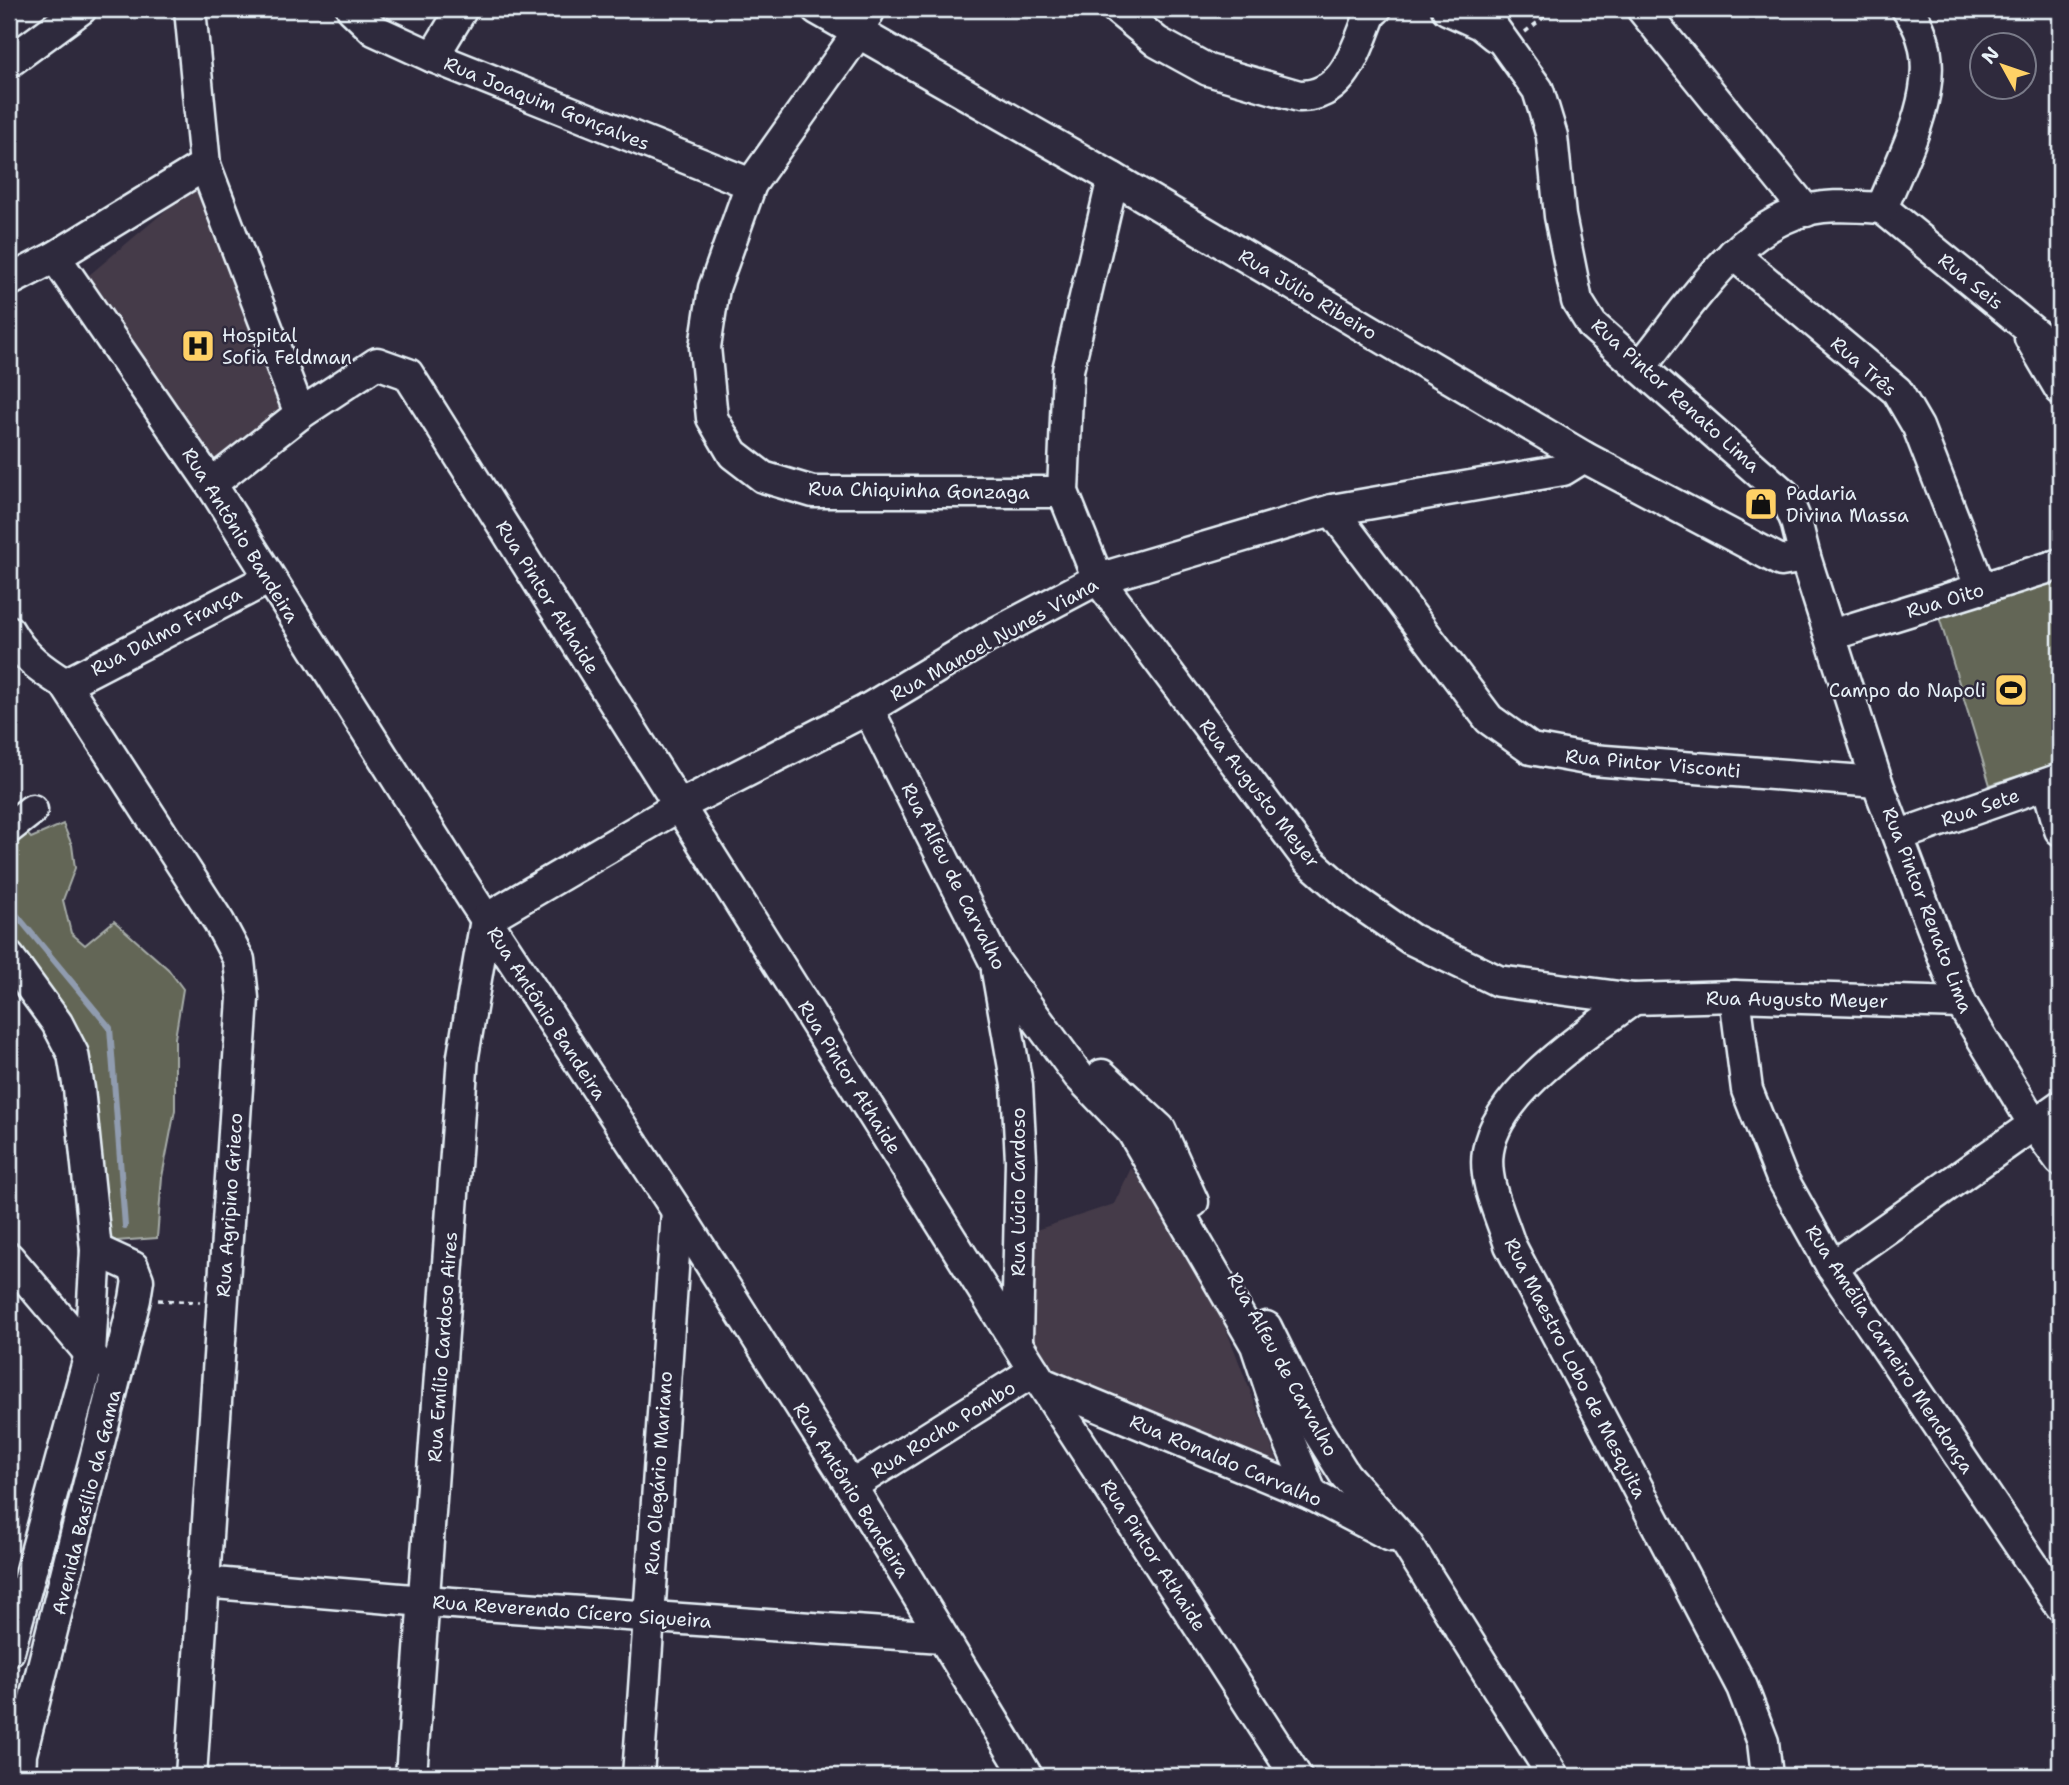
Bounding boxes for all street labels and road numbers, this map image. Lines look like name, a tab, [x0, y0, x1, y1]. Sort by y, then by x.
street label: Rua Joaquim Gonçalves	[440, 51, 653, 156]
street label: Rua Júlio Ribeiro	[1234, 243, 1382, 346]
street label: Rua Seis	[1933, 247, 2008, 315]
street label: Rua Pintor Renato Lima	[1586, 313, 1765, 478]
street label: Rua Três	[1825, 331, 1902, 402]
street label: Rua Antônio Bandeira	[176, 443, 305, 628]
street label: Rua Chiquinha Gonzaga	[808, 476, 1030, 505]
street label: Rua Pintor Athaide	[490, 516, 605, 679]
street label: Rua Manoel Nunes Viana	[886, 572, 1103, 707]
street label: Rua Oito	[1903, 577, 1987, 624]
street label: Rua Dalmo França	[86, 581, 246, 682]
street label: Rua Augusto Meyer	[1194, 714, 1326, 873]
street label: Rua Pintor Visconti	[1564, 743, 1742, 784]
street label: Rua Alfeu de Carvalho	[896, 779, 1012, 974]
street label: Rua Sete	[1938, 782, 2023, 832]
street label: Rua Pintor Renato Lima	[1877, 804, 1978, 1017]
street label: Rua Antônio Bandeira	[481, 922, 612, 1105]
street label: Rua Augusto Meyer	[1706, 985, 1888, 1014]
street label: Rua Pintor Athaide	[792, 996, 907, 1159]
street label: Rua Lúcio Cardoso	[1006, 1107, 1031, 1277]
street label: Rua Agripino Grieco	[211, 1112, 248, 1298]
street label: Rua Amélia Carneiro Mendonça	[1800, 1220, 1980, 1479]
street label: Rua Emílio Cardoso Aires	[422, 1231, 463, 1463]
street label: Rua Maestro Lobo de Mesquita	[1499, 1234, 1652, 1503]
street label: Rua Alfeu de Carvalho	[1222, 1268, 1344, 1461]
street label: Rua Olegário Mariano	[639, 1370, 678, 1576]
street label: Rua Rocha Pombo	[866, 1375, 1020, 1484]
street label: Avenida Basílio da Gama	[46, 1387, 127, 1617]
street label: Rua Antônio Bandeira	[787, 1398, 916, 1583]
street label: Rua Ronaldo Carvalho	[1126, 1409, 1326, 1512]
street label: Rua Pintor Athaide	[1095, 1474, 1212, 1636]
street label: Rua Reverendo Cícero Siqueira	[432, 1589, 713, 1634]

